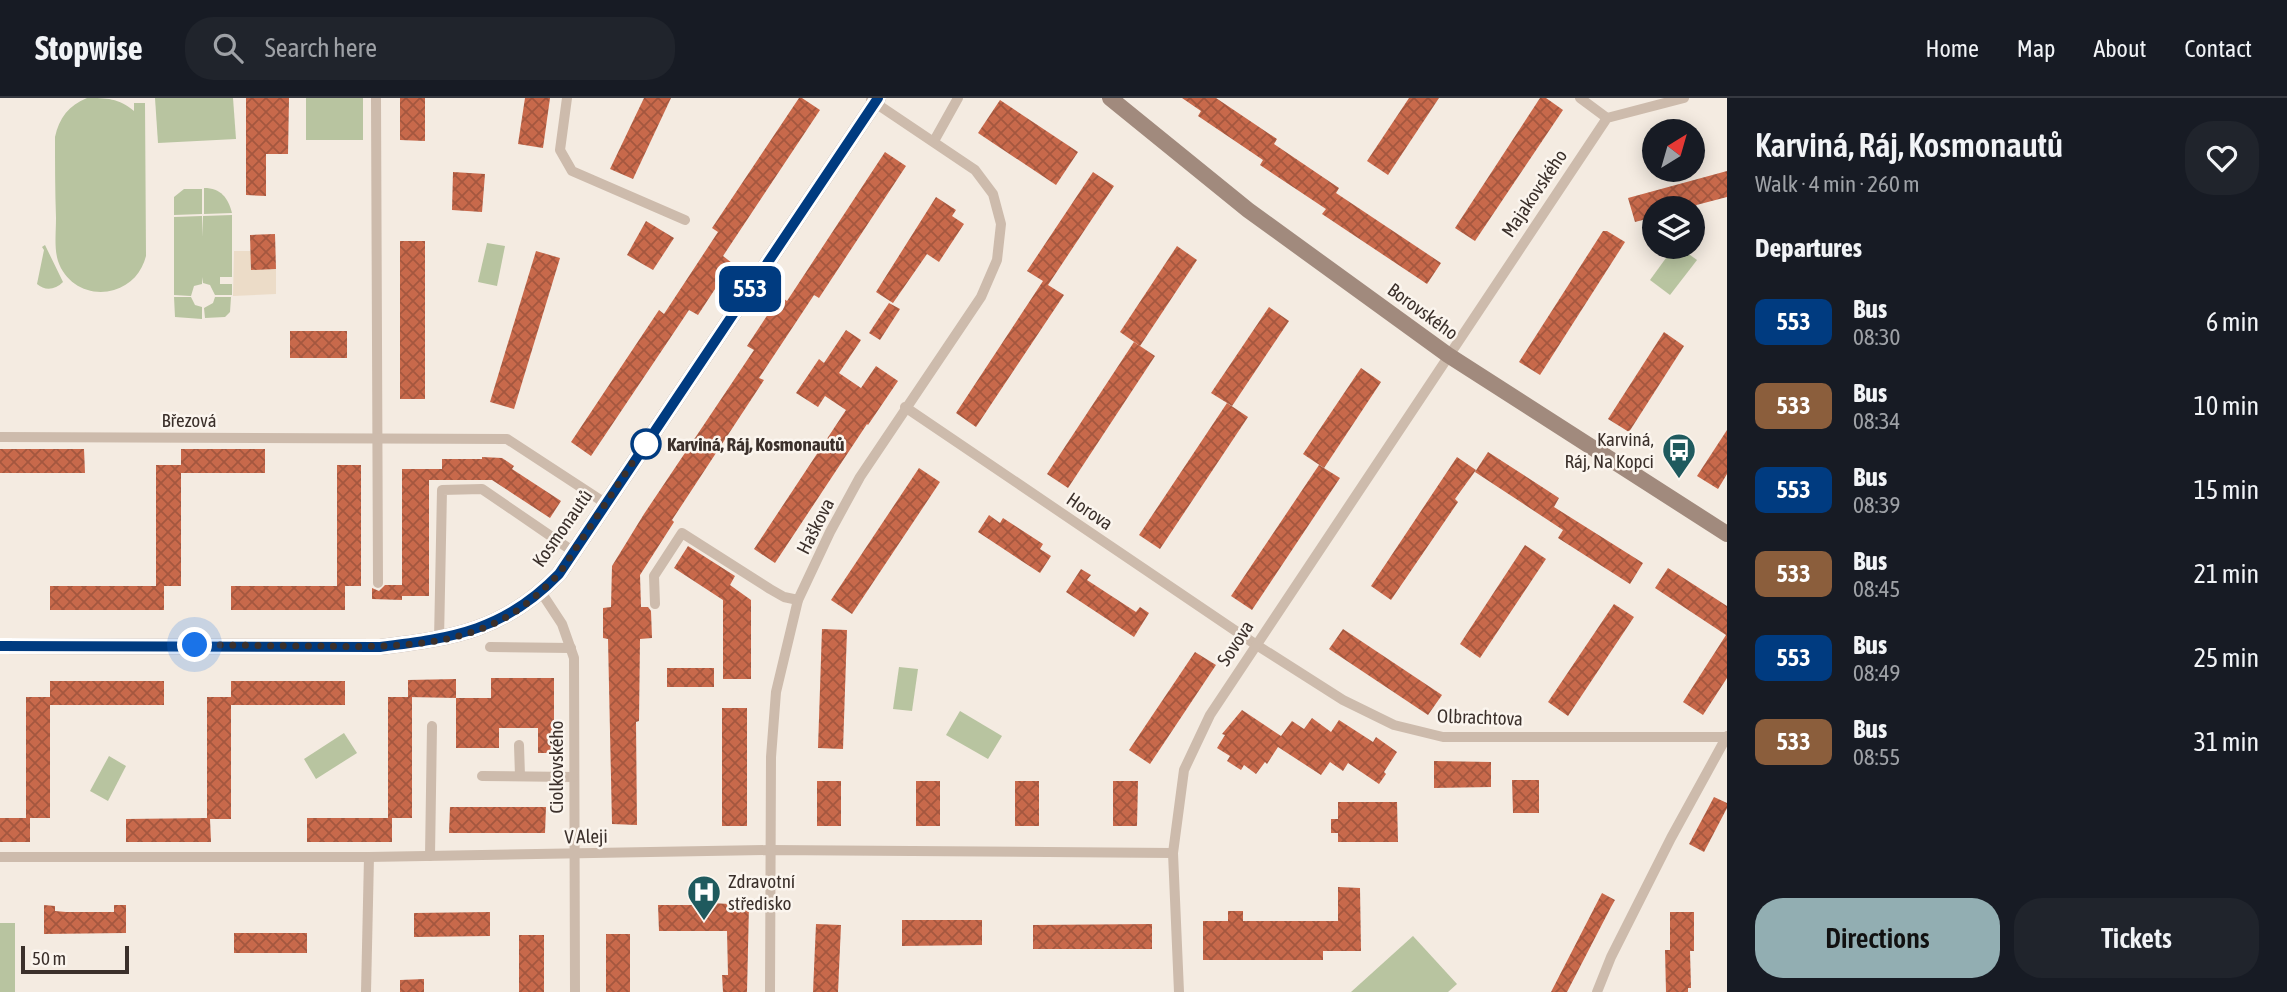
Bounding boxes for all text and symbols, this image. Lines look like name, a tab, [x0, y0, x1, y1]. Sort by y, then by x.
search box	[185, 17, 675, 80]
text: Stopwise	[35, 29, 143, 67]
icon: search	[209, 29, 247, 67]
text: Search here	[265, 33, 377, 63]
text: Home	[1925, 35, 1979, 62]
text: Map	[2017, 35, 2055, 62]
text: About	[2093, 35, 2146, 62]
text: Contact	[2184, 35, 2252, 62]
north arrow	[1642, 119, 1704, 182]
map controls	[1642, 119, 1705, 259]
button: heart	[2185, 121, 2259, 195]
text: Karviná, Ráj, Kosmonautů	[1755, 126, 2063, 164]
street label: Majakovského	[1497, 145, 1571, 241]
text: Walk · 4 min · 260 m	[1755, 171, 1919, 197]
button: layers	[1642, 196, 1705, 259]
text: Departures	[1755, 233, 1862, 263]
line badge: 553	[710, 266, 790, 312]
text: 553	[733, 275, 767, 302]
street label: Borovského	[1384, 278, 1463, 344]
text: Bus	[1853, 294, 1887, 324]
text: 6 min	[2206, 307, 2259, 337]
text: 553	[1777, 308, 1810, 335]
text: 08:30	[1853, 324, 1900, 350]
text: Bus	[1853, 378, 1887, 408]
text: 10 min	[2194, 391, 2259, 421]
text: 533	[1777, 392, 1810, 419]
text: 08:34	[1853, 408, 1900, 434]
street label: Březová	[161, 409, 217, 431]
place label: Karviná, Ráj, Na Kopci	[1564, 428, 1654, 472]
marker: Karviná, Ráj, Kosmonautů	[631, 429, 661, 459]
bus stop icon: Karviná, Ráj, Na Kopci	[1660, 431, 1698, 480]
place label: Karviná, Ráj, Kosmonautů	[667, 433, 844, 455]
text: Bus	[1853, 462, 1887, 492]
text: 15 min	[2194, 475, 2259, 505]
text: 553	[1777, 476, 1810, 503]
street label: Kosmonautů	[527, 485, 597, 571]
street label: Horova	[1063, 488, 1117, 534]
text: 08:39	[1853, 492, 1900, 518]
street label: Haškova	[792, 494, 838, 558]
text: Bus	[1853, 546, 1887, 576]
text: 21 min	[2194, 559, 2259, 589]
text: 533	[1777, 560, 1810, 587]
text: 08:45	[1853, 576, 1900, 602]
street label: Sovova	[1212, 616, 1258, 670]
your location	[177, 627, 212, 662]
text: Bus	[1853, 630, 1887, 660]
text: 25 min	[2194, 643, 2259, 673]
text: 553	[1777, 644, 1810, 671]
text: 08:49	[1853, 660, 1900, 686]
street label: Olbrachtova	[1437, 705, 1523, 729]
text: Bus	[1853, 714, 1887, 744]
street label: Ciolkovského	[545, 720, 567, 813]
text: 31 min	[2194, 727, 2259, 757]
text: 533	[1777, 728, 1810, 755]
text: 08:55	[1853, 744, 1900, 770]
street label: V Aleji	[564, 825, 608, 847]
place label: Zdravotní středisko	[728, 870, 795, 914]
hospital icon: Zdravotní středisko	[685, 873, 723, 922]
button: Directions	[1755, 898, 2000, 978]
button: Tickets	[2014, 898, 2259, 978]
scale bar	[21, 943, 130, 975]
text: 50 m	[32, 947, 66, 969]

